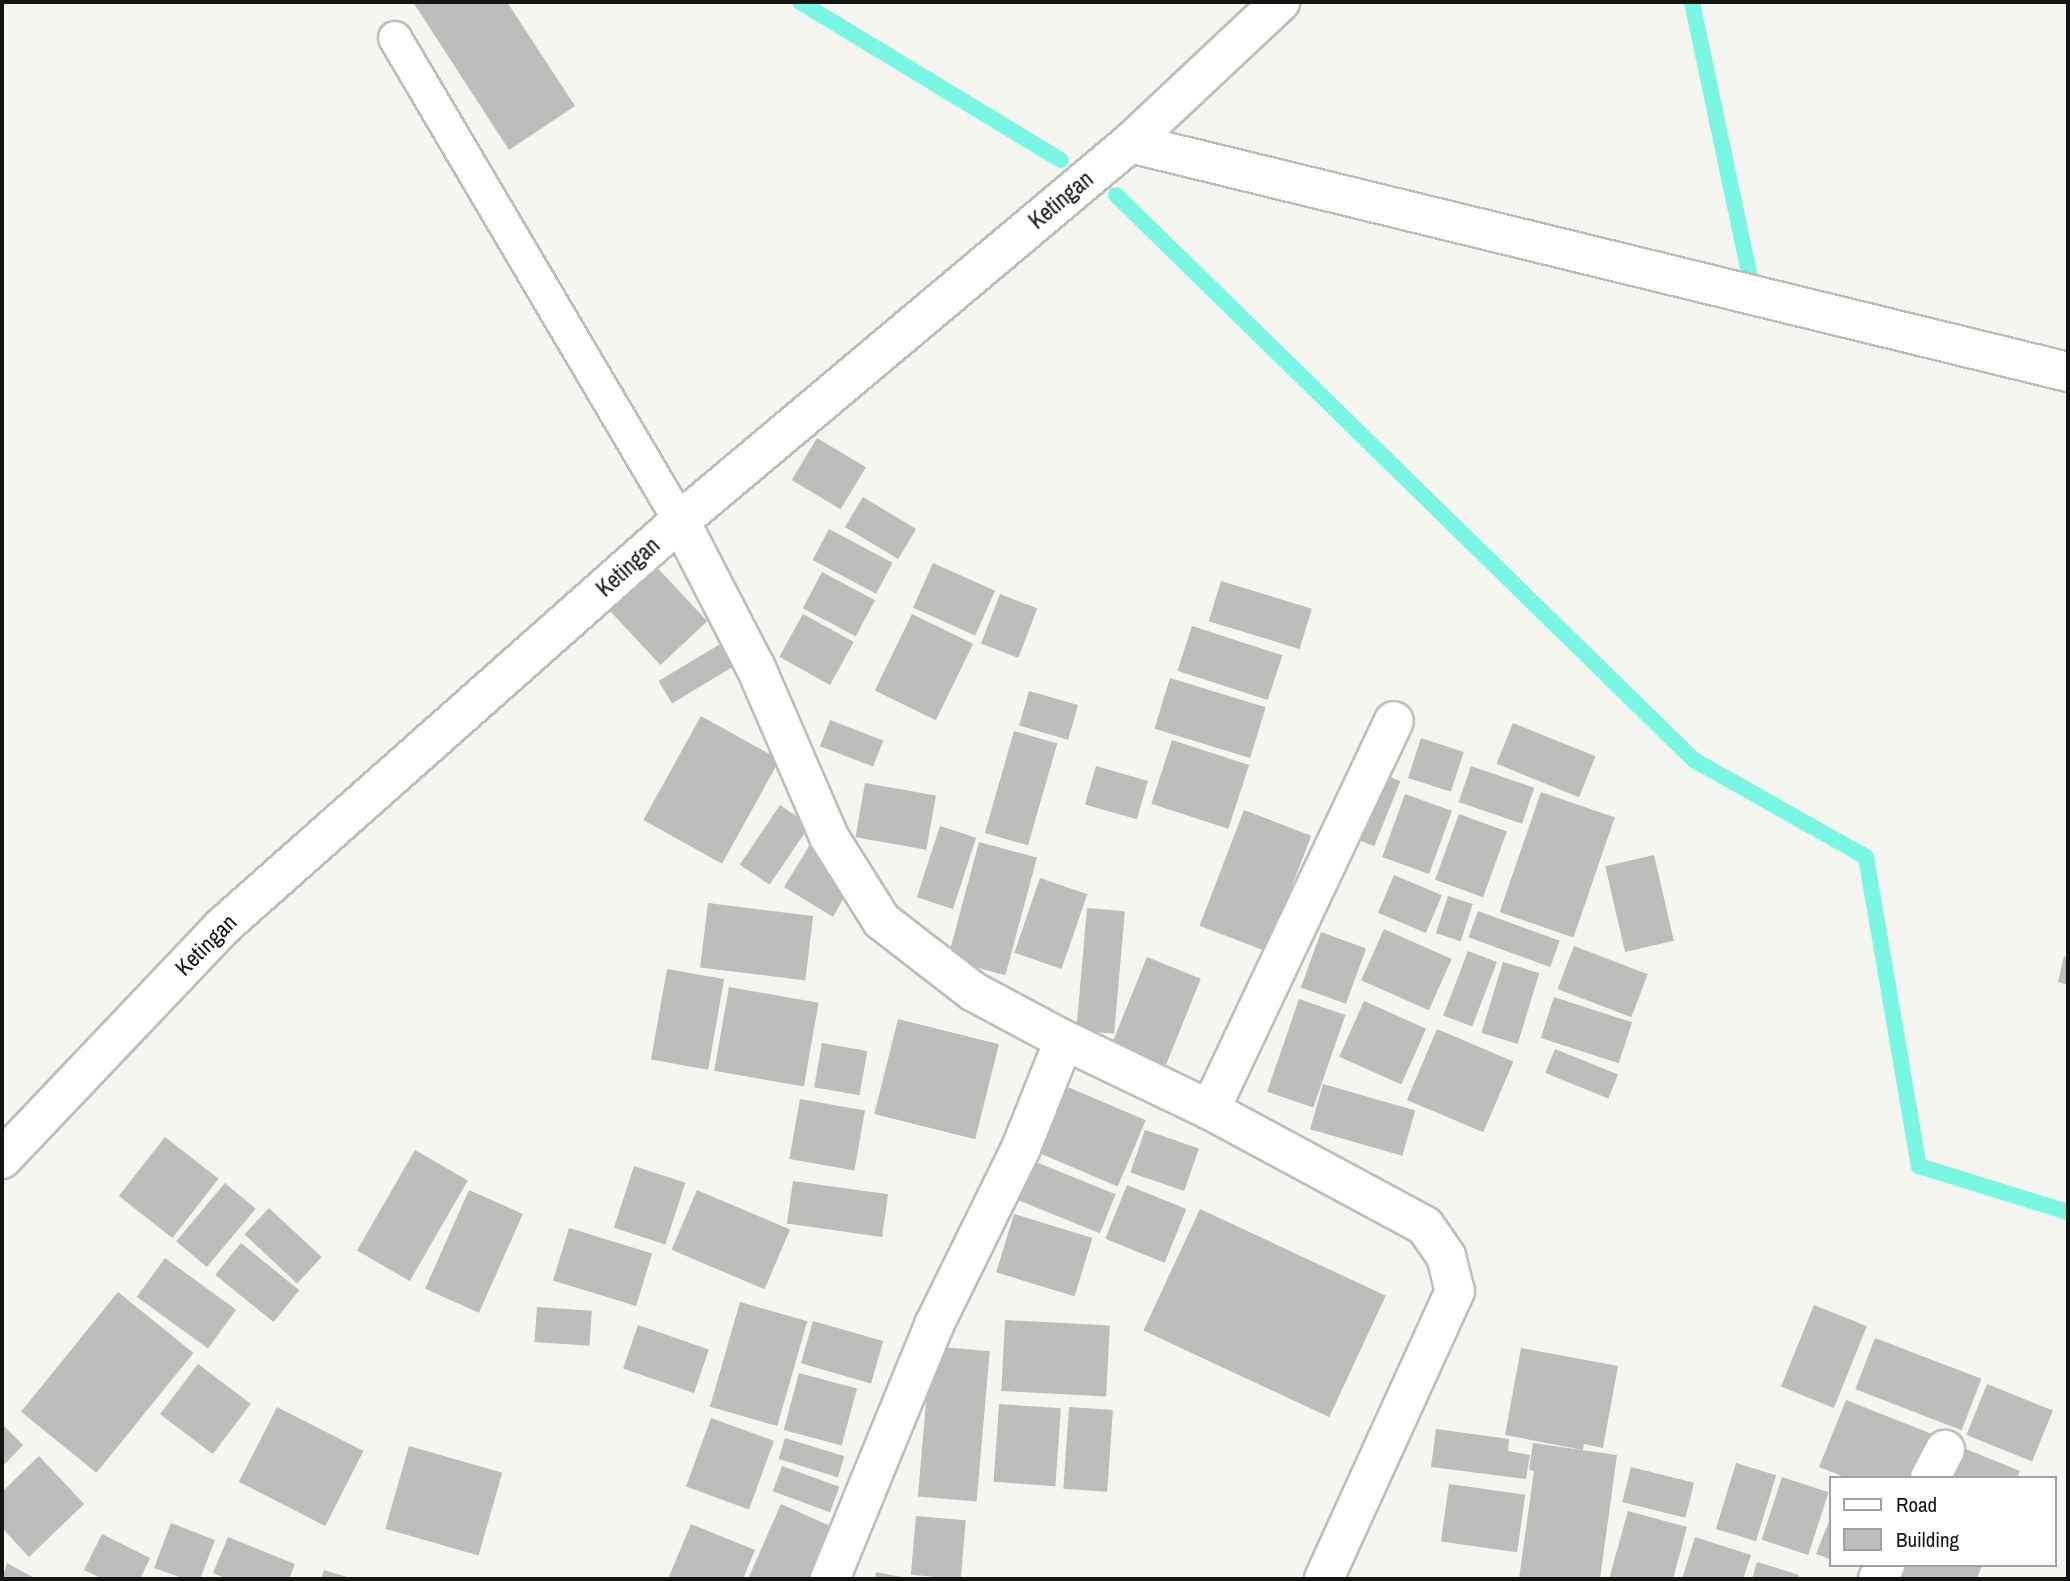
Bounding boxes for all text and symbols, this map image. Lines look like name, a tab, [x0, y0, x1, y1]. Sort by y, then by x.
street label: Ketingan	[1023, 165, 1099, 235]
street label: Ketingan	[591, 531, 665, 603]
street label: Ketingan	[170, 909, 242, 981]
legend	[1828, 1476, 2056, 1567]
text: Road	[1896, 1490, 1937, 1519]
text: Building	[1896, 1525, 1959, 1554]

